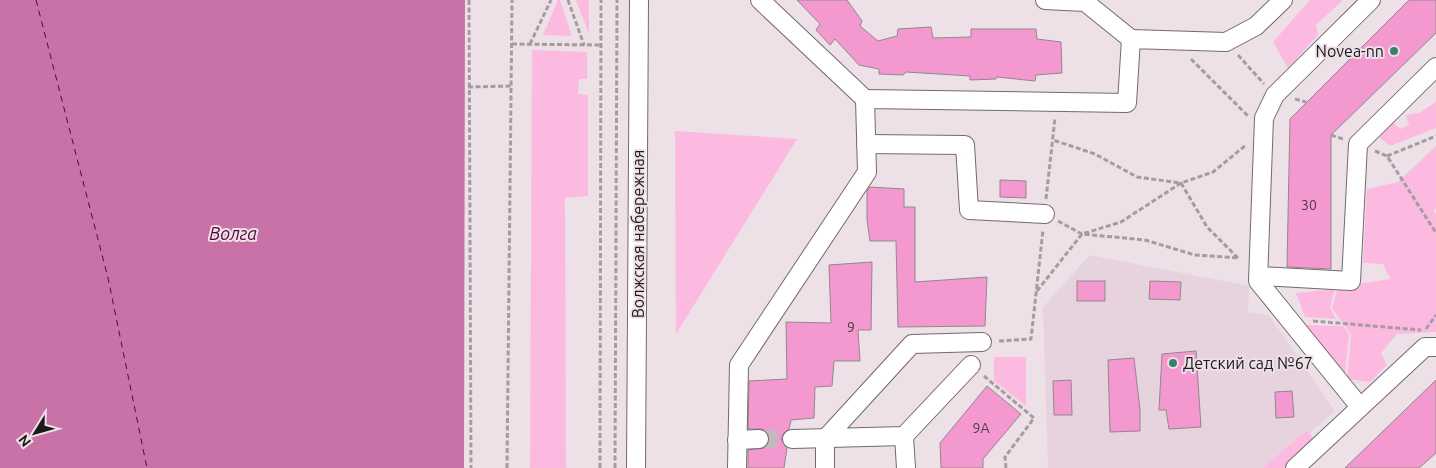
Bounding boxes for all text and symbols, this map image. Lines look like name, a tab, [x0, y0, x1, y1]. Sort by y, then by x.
place label: Novea-nn	[1316, 42, 1384, 60]
marker: Novea-nn	[1388, 45, 1400, 57]
street label: Волжская набережная	[629, 150, 647, 318]
house number: 30	[1301, 197, 1317, 213]
water label: Волга	[209, 223, 257, 243]
house number: 9	[847, 319, 855, 335]
place label: Детский сад №67	[1183, 354, 1313, 372]
marker: Детский сад №67	[1167, 357, 1179, 369]
north arrow	[10, 408, 60, 458]
house number: 9А	[973, 420, 990, 436]
text: N	[15, 432, 34, 450]

